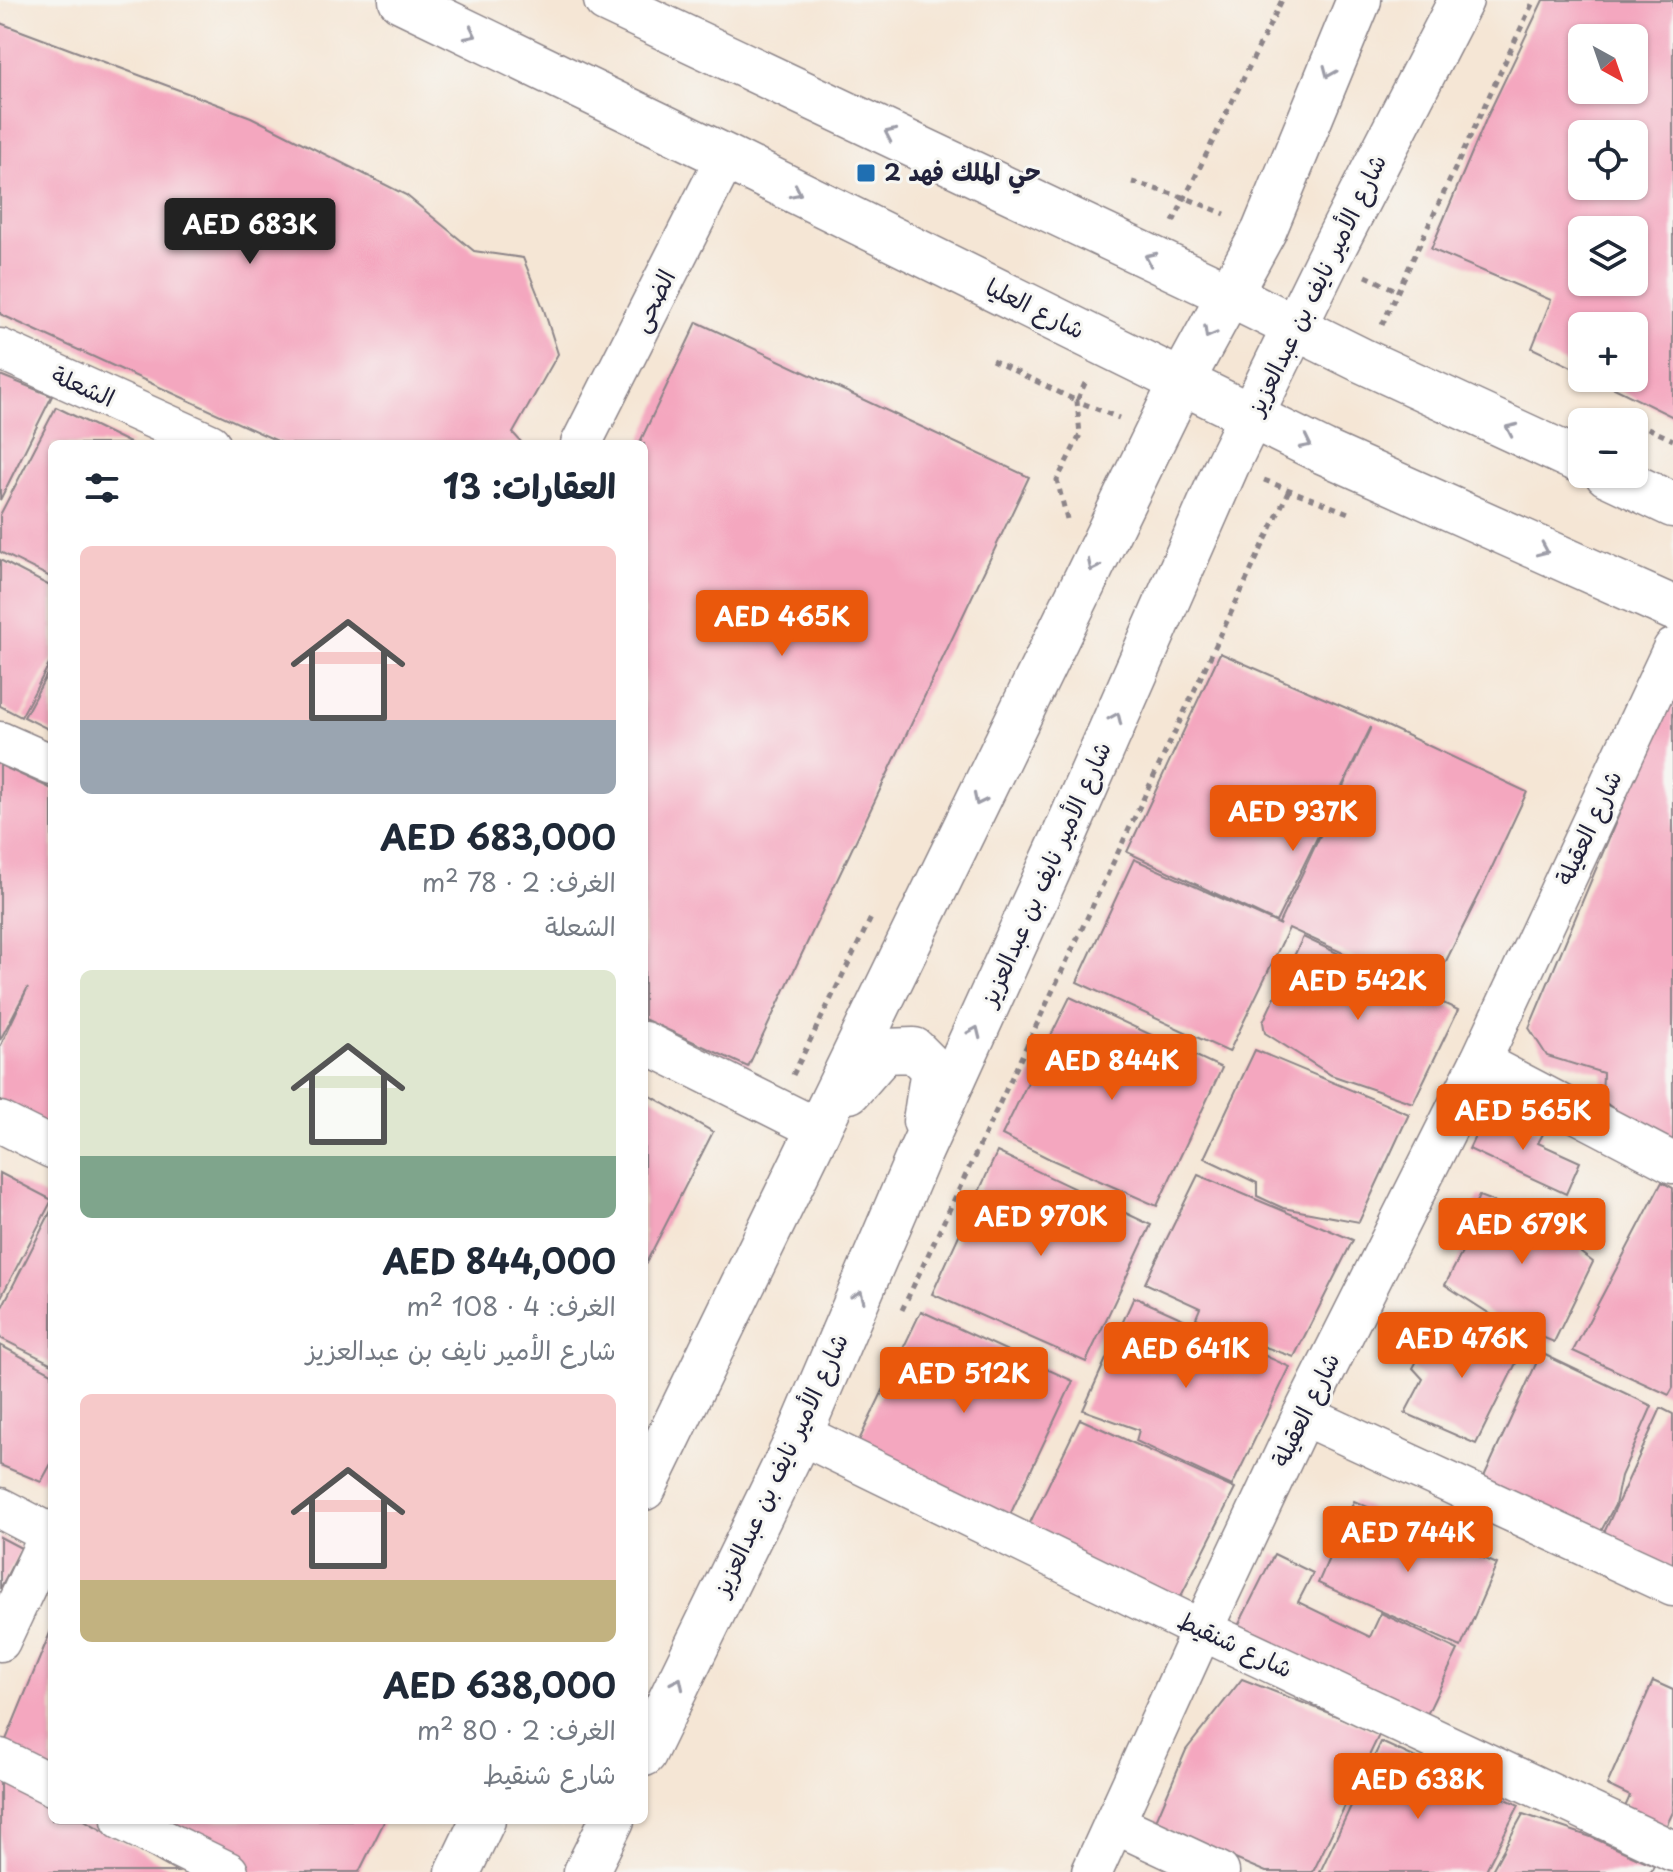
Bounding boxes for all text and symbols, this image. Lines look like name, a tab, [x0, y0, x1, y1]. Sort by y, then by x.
one-way arrow	[462, 24, 477, 40]
north arrow	[1568, 24, 1648, 104]
map controls	[1568, 24, 1648, 488]
one-way arrow	[1323, 64, 1339, 78]
button: locate	[1568, 120, 1648, 200]
one-way arrow	[883, 128, 898, 144]
street label: شارع الأمير نايف بن عبدالعزيز	[1235, 148, 1395, 423]
place label: حي الملك فهد 2	[884, 153, 1041, 194]
marker: حي الملك فهد 2	[855, 162, 877, 184]
one-way arrow	[788, 182, 803, 197]
pin: AED 683K	[167, 198, 333, 266]
text: AED 683K	[182, 204, 318, 243]
button: layers	[1568, 216, 1648, 296]
one-way arrow	[1144, 252, 1158, 268]
street label: الضحى	[621, 263, 683, 338]
street label: شارع العليا	[980, 268, 1092, 348]
button: +	[1568, 312, 1648, 392]
one-way arrow	[1203, 325, 1219, 339]
street label: الشعلة	[47, 355, 121, 415]
button: −	[1568, 408, 1648, 488]
one-way arrow	[1505, 423, 1520, 439]
one-way arrow	[1297, 433, 1312, 449]
text: العقارات: 13	[443, 459, 616, 511]
icon: filters	[80, 466, 124, 510]
one-way arrow	[1535, 540, 1549, 556]
one-way arrow	[1087, 558, 1103, 572]
pin: AED 465K	[699, 590, 865, 658]
text: AED 465K	[714, 596, 850, 635]
icon: home	[276, 598, 420, 742]
one-way arrow	[1106, 712, 1122, 726]
street label: شارع الأمير نايف بن عبدالعزيز	[969, 735, 1120, 1013]
street label: شارع العقيلة	[1545, 764, 1630, 891]
pin: AED 937K	[1210, 785, 1376, 853]
one-way arrow	[973, 791, 989, 806]
text: AED 937K	[1228, 791, 1358, 830]
text: AED 683,000	[380, 810, 616, 862]
text: الغرف: 2 · 78 m²	[422, 862, 616, 901]
text: الشعلة	[545, 906, 616, 945]
pin: AED 542K	[1275, 954, 1441, 1022]
text: AED 542K	[1289, 960, 1427, 999]
icon: home	[276, 1022, 420, 1166]
one-way arrow	[965, 1026, 981, 1040]
pin: AED 844K	[1029, 1034, 1195, 1102]
text: AED 844K	[1045, 1040, 1179, 1079]
pin: AED 565K	[1440, 1084, 1606, 1152]
text: AED 565K	[1455, 1090, 1591, 1129]
pin: AED 970K	[958, 1190, 1124, 1258]
text: AED 970K	[974, 1196, 1108, 1235]
pin: AED 679K	[1439, 1198, 1605, 1266]
text: AED 679K	[1456, 1204, 1588, 1243]
text: AED 844,000	[382, 1234, 616, 1286]
text: الغرف: 4 · 108 m²	[406, 1286, 616, 1325]
one-way arrow	[849, 1289, 865, 1304]
pin: AED 476K	[1379, 1312, 1545, 1380]
text: AED 476K	[1396, 1318, 1528, 1357]
pin: AED 641K	[1103, 1322, 1269, 1390]
street label: شارع الأمير نايف بن عبدالعزيز	[702, 1327, 857, 1604]
text: AED 641K	[1122, 1328, 1250, 1367]
text: شارع الأمير نايف بن عبدالعزيز	[306, 1330, 616, 1369]
street label: شارع العقيلة	[1261, 1346, 1348, 1473]
pin: AED 512K	[881, 1347, 1047, 1415]
text: AED 512K	[898, 1353, 1030, 1392]
icon: home	[276, 1446, 420, 1590]
pin: AED 744K	[1325, 1506, 1491, 1574]
text: AED 744K	[1341, 1512, 1475, 1551]
street label: شارع شنقيط	[1172, 1601, 1299, 1686]
text: AED 638,000	[383, 1658, 616, 1710]
one-way arrow	[668, 1677, 684, 1692]
text: الغرف: 2 · 80 m²	[417, 1710, 616, 1749]
pin: AED 638K	[1335, 1753, 1501, 1821]
text: شارع شنقيط	[483, 1754, 616, 1793]
text: AED 638K	[1352, 1759, 1484, 1798]

